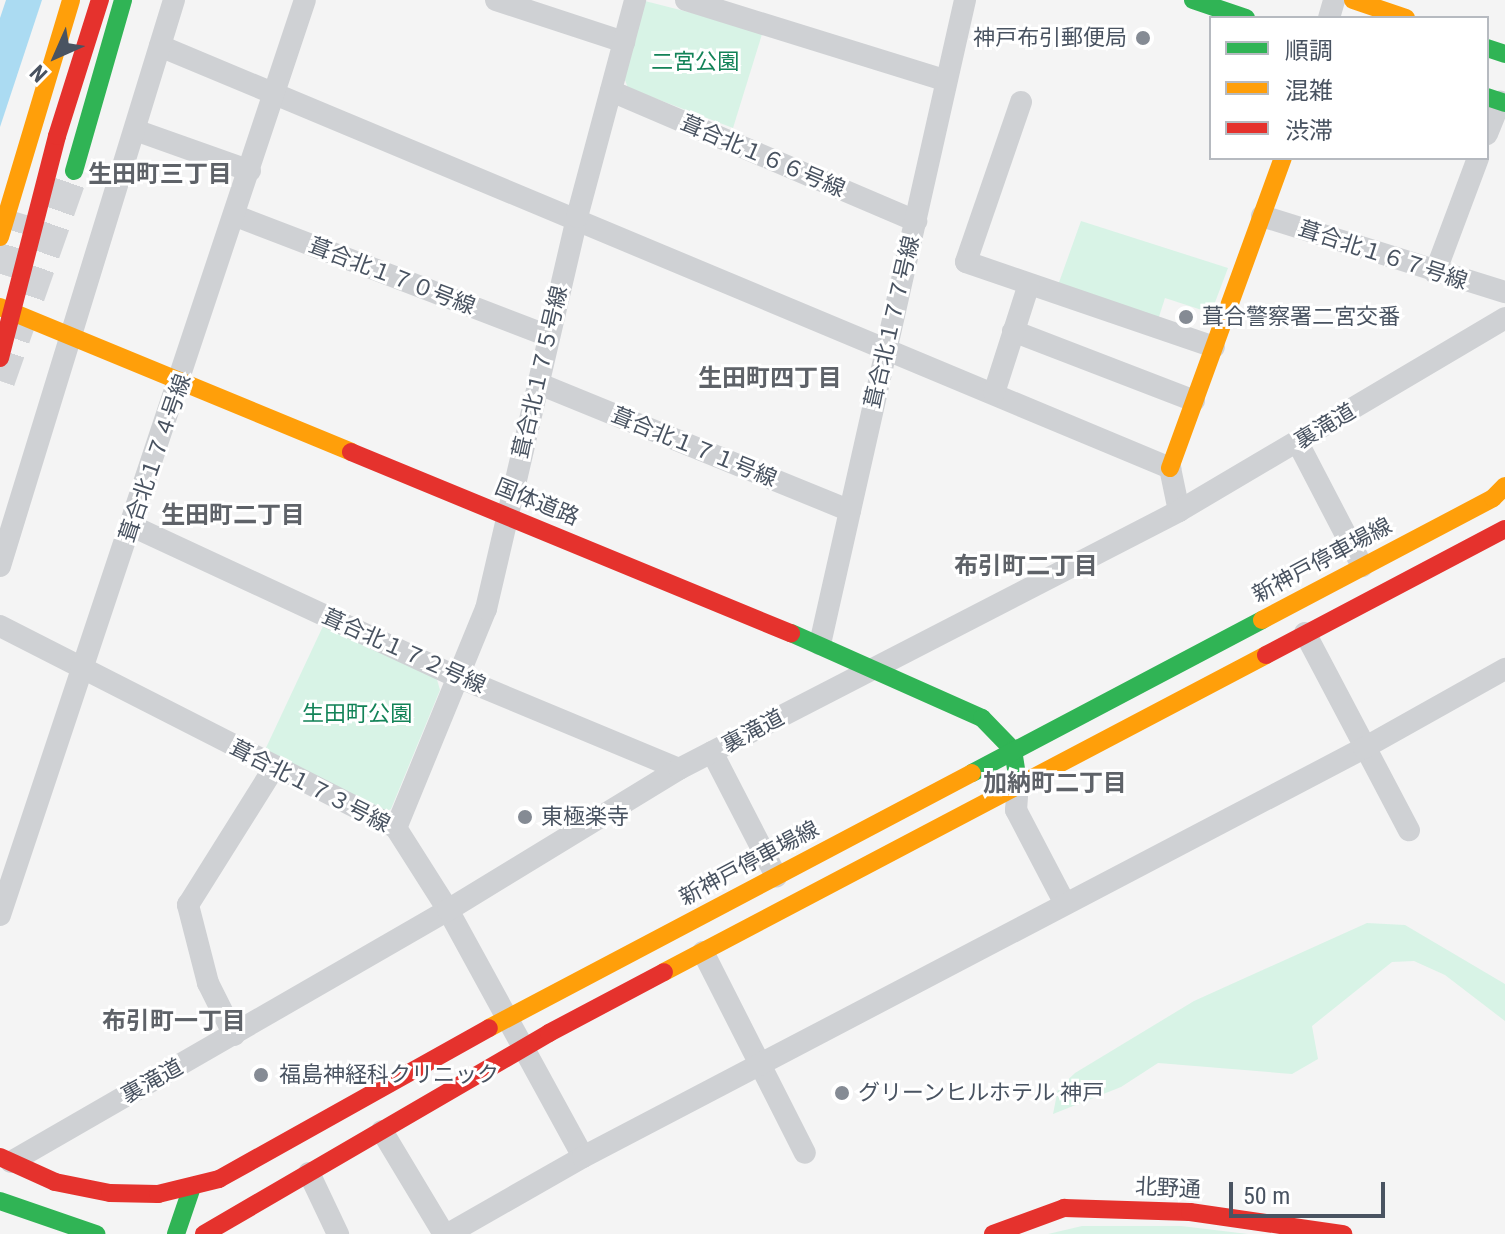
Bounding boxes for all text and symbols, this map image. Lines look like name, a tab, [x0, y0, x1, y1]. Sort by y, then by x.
north arrow	[16, 16, 96, 96]
legend	[1209, 16, 1489, 160]
place label: 神戸布引郵便局	[973, 25, 1127, 51]
marker: 神戸布引郵便局	[1134, 29, 1152, 47]
text: 順調	[1285, 37, 1333, 65]
park label: 二宮公園	[651, 49, 739, 75]
text: N	[25, 60, 52, 87]
text: 混雑	[1285, 77, 1333, 105]
street label: 葺合北１６６号線	[677, 109, 849, 203]
text: 渋滞	[1285, 117, 1333, 145]
district label: 生田町三丁目	[88, 161, 232, 189]
street label: 葺合北１６７号線	[1295, 215, 1471, 295]
street label: 葺合北１７０号線	[305, 232, 479, 320]
street label: 葺合北１７７号線	[859, 233, 925, 411]
street label: 葺合北１７５号線	[507, 283, 573, 461]
place label: 葺合警察署二宮交番	[1202, 304, 1400, 330]
marker: 葺合警察署二宮交番	[1177, 308, 1195, 326]
district label: 生田町四丁目	[698, 365, 842, 393]
street label: 葺合北１７４号線	[114, 370, 196, 546]
street label: 裏滝道	[1290, 398, 1360, 454]
street label: 葺合北１７１号線	[607, 402, 781, 492]
street label: 国体道路	[491, 473, 583, 531]
district label: 生田町二丁目	[161, 502, 305, 530]
street label: 新神戸停車場線	[1248, 512, 1396, 608]
district label: 布引町二丁目	[954, 553, 1098, 581]
street label: 葺合北１７２号線	[318, 603, 490, 699]
park label: 生田町公園	[302, 701, 412, 727]
street label: 裏滝道	[718, 704, 788, 758]
street label: 葺合北１７３号線	[226, 734, 394, 838]
district label: 加納町二丁目	[983, 770, 1127, 798]
place label: 東極楽寺	[541, 804, 629, 830]
marker: 東極楽寺	[516, 808, 534, 826]
street label: 新神戸停車場線	[675, 815, 823, 911]
district label: 布引町一丁目	[102, 1008, 246, 1036]
street label: 裏滝道	[117, 1053, 187, 1109]
place label: 福島神経科クリニック	[279, 1062, 499, 1088]
marker: 福島神経科クリニック	[250, 1064, 272, 1086]
place label: グリーンヒルホテル 神戸	[858, 1080, 1105, 1106]
marker: グリーンヒルホテル 神戸	[833, 1084, 851, 1102]
scale bar	[1233, 1166, 1389, 1216]
street label: 北野通	[1134, 1173, 1202, 1203]
text: 50 m	[1243, 1182, 1290, 1210]

